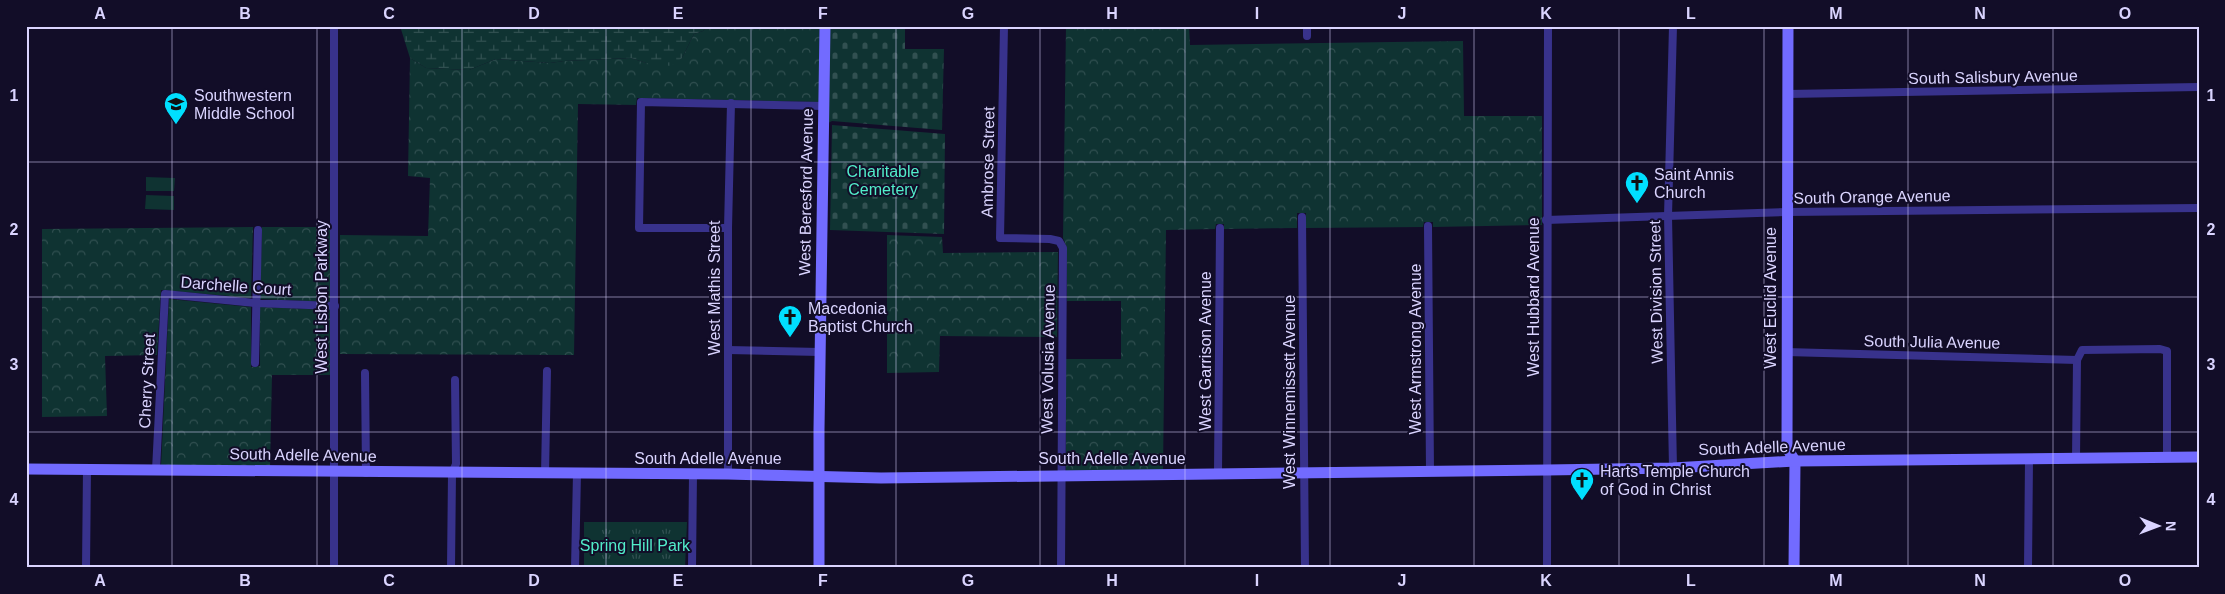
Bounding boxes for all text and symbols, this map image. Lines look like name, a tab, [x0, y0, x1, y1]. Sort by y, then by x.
text: A	[94, 5, 106, 22]
text: B	[239, 5, 251, 22]
text: C	[383, 5, 395, 22]
text: D	[528, 5, 540, 22]
text: E	[673, 5, 684, 22]
text: F	[818, 5, 828, 22]
text: G	[962, 5, 974, 22]
text: H	[1106, 5, 1118, 22]
text: I	[1255, 5, 1259, 22]
text: J	[1398, 5, 1406, 22]
text: K	[1540, 5, 1552, 22]
text: L	[1686, 5, 1696, 22]
text: M	[1829, 5, 1843, 22]
text: N	[1974, 5, 1986, 22]
text: O	[2119, 5, 2131, 22]
street label: South Salisbury Avenue	[1908, 67, 2078, 87]
text: 1	[10, 87, 19, 104]
place label: Southwestern Middle School	[194, 87, 295, 122]
text: 1	[2207, 87, 2216, 104]
school or university icon: Southwestern Middle School	[163, 91, 189, 125]
street label: Ambrose Street	[979, 106, 997, 218]
street label: West Beresford Avenue	[796, 108, 816, 276]
park label: Charitable Cemetery	[847, 163, 920, 198]
place label: Saint Annis Church	[1654, 166, 1734, 201]
church icon: Saint Annis Church	[1624, 170, 1650, 204]
street label: South Orange Avenue	[1793, 187, 1951, 207]
street label: West Hubbard Avenue	[1525, 217, 1542, 377]
street label: West Division Street	[1646, 219, 1666, 364]
street label: West Lisbon Parkway	[313, 220, 330, 374]
street label: West Mathis Street	[706, 220, 723, 355]
text: 2	[10, 221, 19, 238]
text: 2	[2207, 221, 2216, 238]
street label: West Euclid Avenue	[1762, 227, 1779, 369]
street label: West Armstrong Avenue	[1407, 263, 1424, 435]
street label: West Garrison Avenue	[1197, 271, 1214, 431]
street label: Darchelle Court	[180, 274, 293, 298]
street label: West Volusia Avenue	[1038, 284, 1058, 434]
street label: West Winnemissett Avenue	[1281, 295, 1298, 489]
place label: Macedonia Baptist Church	[808, 300, 913, 335]
church icon: Macedonia Baptist Church	[777, 304, 803, 338]
street label: Cherry Street	[136, 332, 158, 429]
street label: South Julia Avenue	[1864, 332, 2001, 352]
text: 3	[10, 356, 19, 373]
text: 3	[2207, 356, 2216, 373]
street label: South Adelle Avenue	[1698, 436, 1846, 458]
street label: South Adelle Avenue	[229, 445, 377, 465]
street label: South Adelle Avenue	[634, 450, 782, 467]
street label: South Adelle Avenue	[1038, 450, 1186, 467]
place label: Harts Temple Church of God in Christ	[1600, 463, 1750, 498]
church icon: Harts Temple Church of God in Christ	[1569, 467, 1595, 501]
text: 4	[10, 491, 19, 508]
text: 4	[2207, 491, 2216, 508]
north arrow	[2132, 502, 2182, 552]
text: N	[2163, 521, 2179, 531]
park label: Spring Hill Park	[580, 537, 691, 554]
text: A	[94, 572, 106, 589]
text: B	[239, 572, 251, 589]
text: C	[383, 572, 395, 589]
text: D	[528, 572, 540, 589]
text: E	[673, 572, 684, 589]
text: F	[818, 572, 828, 589]
text: G	[962, 572, 974, 589]
text: H	[1106, 572, 1118, 589]
text: I	[1255, 572, 1259, 589]
text: J	[1398, 572, 1406, 589]
text: K	[1540, 572, 1552, 589]
text: L	[1686, 572, 1696, 589]
text: M	[1829, 572, 1843, 589]
text: N	[1974, 572, 1986, 589]
text: O	[2119, 572, 2131, 589]

